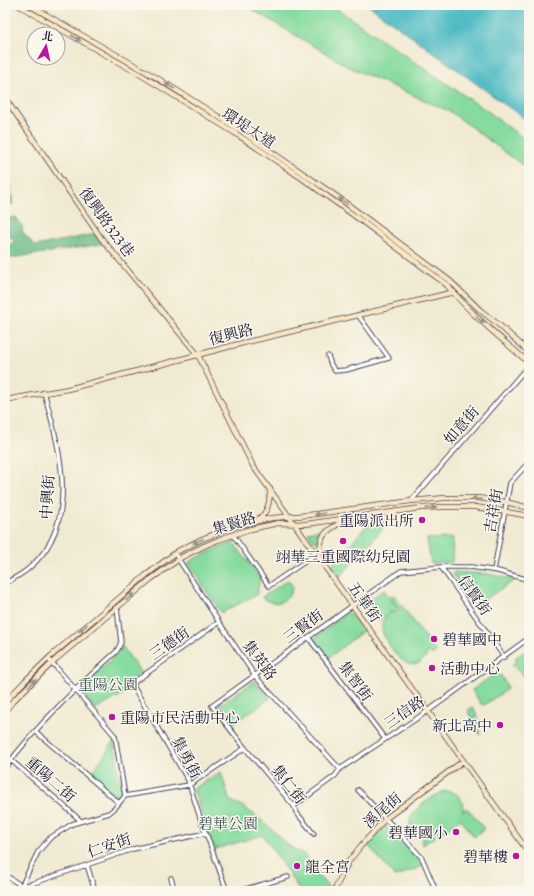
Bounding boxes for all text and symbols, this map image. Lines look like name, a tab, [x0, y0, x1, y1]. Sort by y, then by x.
north arrow	[26, 26, 66, 66]
text: 北	[41, 28, 54, 44]
one-way arrow	[70, 34, 82, 41]
one-way arrow	[164, 82, 175, 90]
street label: 環堤大道	[219, 104, 279, 152]
street label: 復興路323巷	[75, 183, 139, 261]
one-way arrow	[338, 197, 349, 205]
one-way arrow	[475, 315, 485, 324]
street label: 復興路	[207, 319, 255, 349]
street label: 如意街	[439, 402, 483, 448]
street label: 中興街	[36, 474, 58, 520]
street label: 吉祥街	[480, 487, 506, 535]
one-way arrow	[471, 495, 483, 502]
one-way arrow	[425, 504, 437, 511]
street label: 集賢路	[210, 507, 258, 539]
one-way arrow	[314, 511, 326, 517]
place label: 重陽派出所	[339, 511, 414, 530]
marker: 重陽派出所	[417, 515, 427, 525]
marker: 翊華三重國際幼兒園	[338, 536, 348, 546]
one-way arrow	[192, 538, 203, 544]
place label: 翊華三重國際幼兒園	[275, 547, 411, 566]
street label: 信賢街	[454, 571, 496, 619]
street label: 五華街	[344, 578, 386, 626]
one-way arrow	[124, 593, 135, 602]
street label: 三賢街	[279, 605, 327, 647]
street label: 三德街	[145, 622, 193, 664]
one-way arrow	[78, 624, 89, 633]
place label: 碧華國中	[442, 630, 502, 649]
marker: 碧華國中	[429, 634, 439, 644]
street label: 集英路	[239, 636, 281, 684]
street label: 集智街	[335, 657, 377, 705]
place label: 活動中心	[440, 659, 500, 678]
marker: 活動中心	[427, 663, 437, 673]
park label: 重陽公園	[78, 675, 138, 694]
one-way arrow	[27, 678, 37, 688]
street label: 三信路	[380, 692, 428, 732]
place label: 重陽市民活動中心	[120, 708, 240, 727]
marker: 重陽市民活動中心	[107, 712, 117, 722]
place label: 新北高中	[432, 716, 492, 735]
marker: 新北高中	[495, 720, 505, 730]
street label: 集勇街	[168, 733, 206, 781]
street label: 重陽二街	[22, 752, 80, 806]
street label: 集仁街	[268, 760, 310, 808]
street label: 溪尾街	[359, 788, 405, 832]
park label: 碧華公園	[198, 814, 258, 833]
place label: 碧華國小	[388, 823, 448, 842]
marker: 碧華國小	[451, 827, 461, 837]
street label: 仁安街	[85, 829, 133, 861]
place label: 碧華樓	[463, 847, 508, 866]
marker: 碧華樓	[511, 851, 521, 861]
place label: 龍全宮	[305, 857, 350, 876]
marker: 龍全宮	[292, 861, 302, 871]

